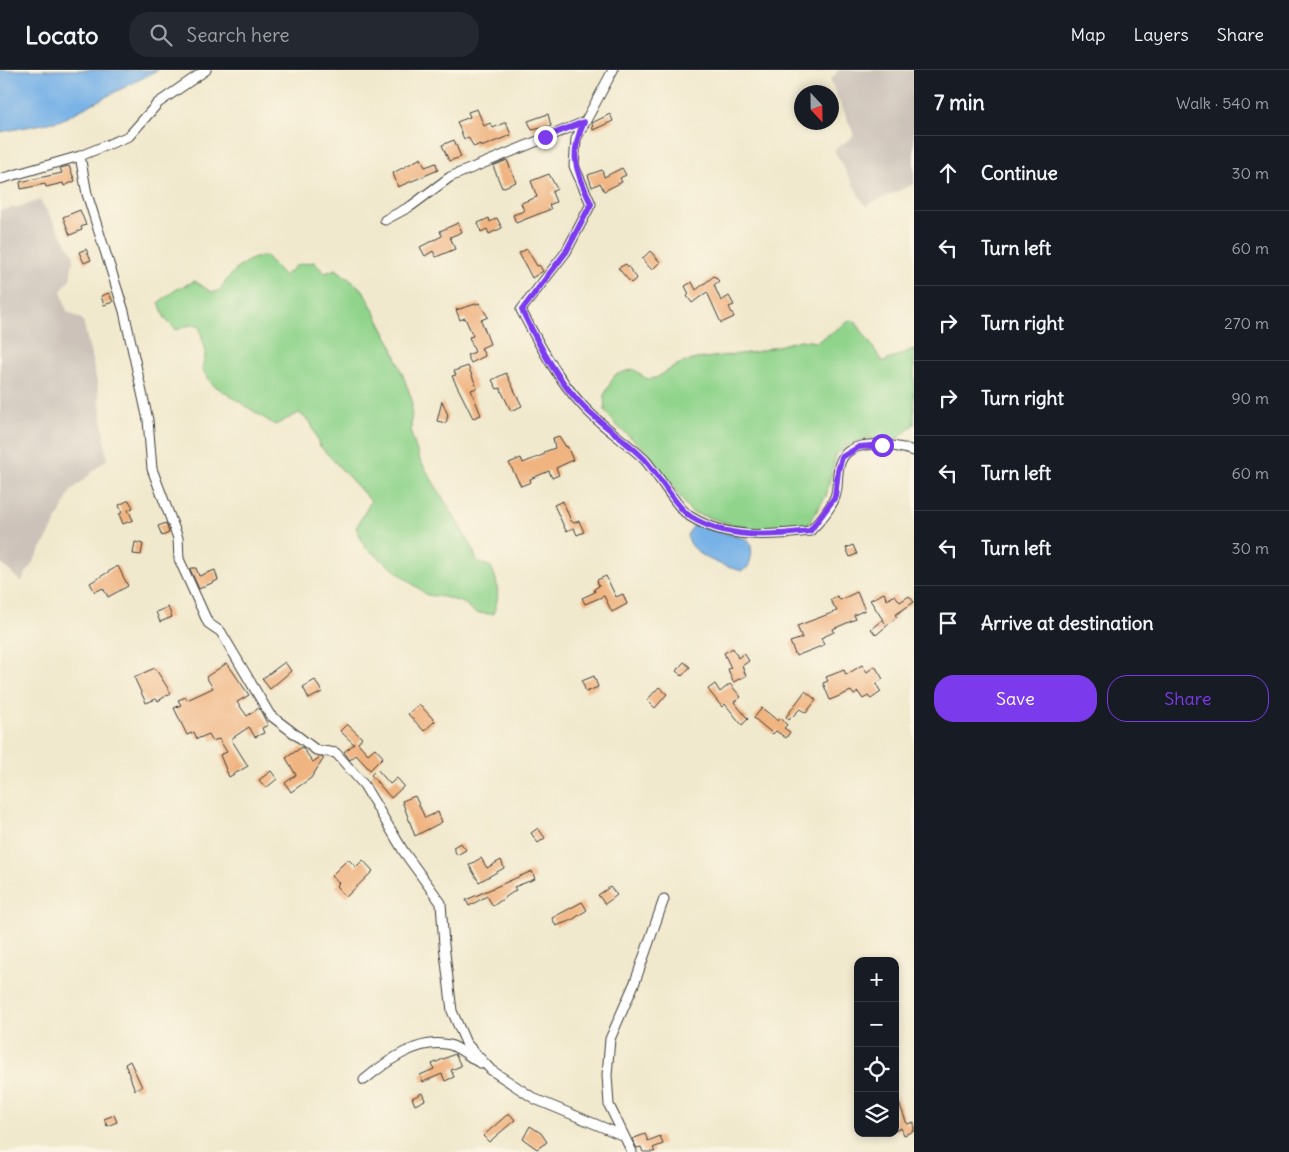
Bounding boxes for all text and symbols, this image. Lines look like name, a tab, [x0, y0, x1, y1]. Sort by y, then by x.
search box	[129, 12, 479, 57]
text: Locato	[25, 20, 99, 50]
icon: search	[147, 21, 175, 49]
text: Search here	[187, 23, 290, 47]
text: Map	[1070, 23, 1105, 46]
text: Layers	[1133, 23, 1189, 46]
text: Share	[1217, 23, 1264, 46]
north arrow	[794, 85, 839, 130]
text: 7 min	[934, 89, 985, 116]
text: Walk · 540 m	[1176, 93, 1269, 113]
route end	[534, 126, 557, 149]
icon: ahead	[934, 159, 962, 187]
text: Continue	[981, 161, 1058, 185]
text: 30 m	[1232, 163, 1269, 183]
icon: left	[934, 234, 962, 262]
text: Turn left	[981, 236, 1051, 260]
text: 60 m	[1231, 238, 1269, 258]
icon: right	[934, 309, 962, 337]
text: Turn right	[981, 311, 1064, 335]
text: 270 m	[1224, 313, 1269, 333]
icon: right	[934, 384, 962, 412]
text: Turn right	[981, 386, 1064, 410]
text: 90 m	[1231, 388, 1269, 408]
route start	[871, 434, 894, 457]
icon: left	[934, 459, 962, 487]
text: Turn left	[981, 461, 1051, 485]
text: 60 m	[1231, 463, 1269, 483]
icon: left	[934, 534, 962, 562]
text: Turn left	[981, 536, 1051, 560]
text: 30 m	[1232, 538, 1269, 558]
icon: arrive	[934, 609, 962, 637]
text: Arrive at destination	[981, 611, 1154, 635]
button: Save	[934, 675, 1097, 722]
button: Share	[1107, 675, 1269, 722]
map controls	[854, 957, 899, 1137]
button: +	[854, 957, 899, 1002]
button: −	[854, 1002, 899, 1047]
button: locate	[854, 1047, 899, 1092]
button: layers	[854, 1092, 899, 1137]

